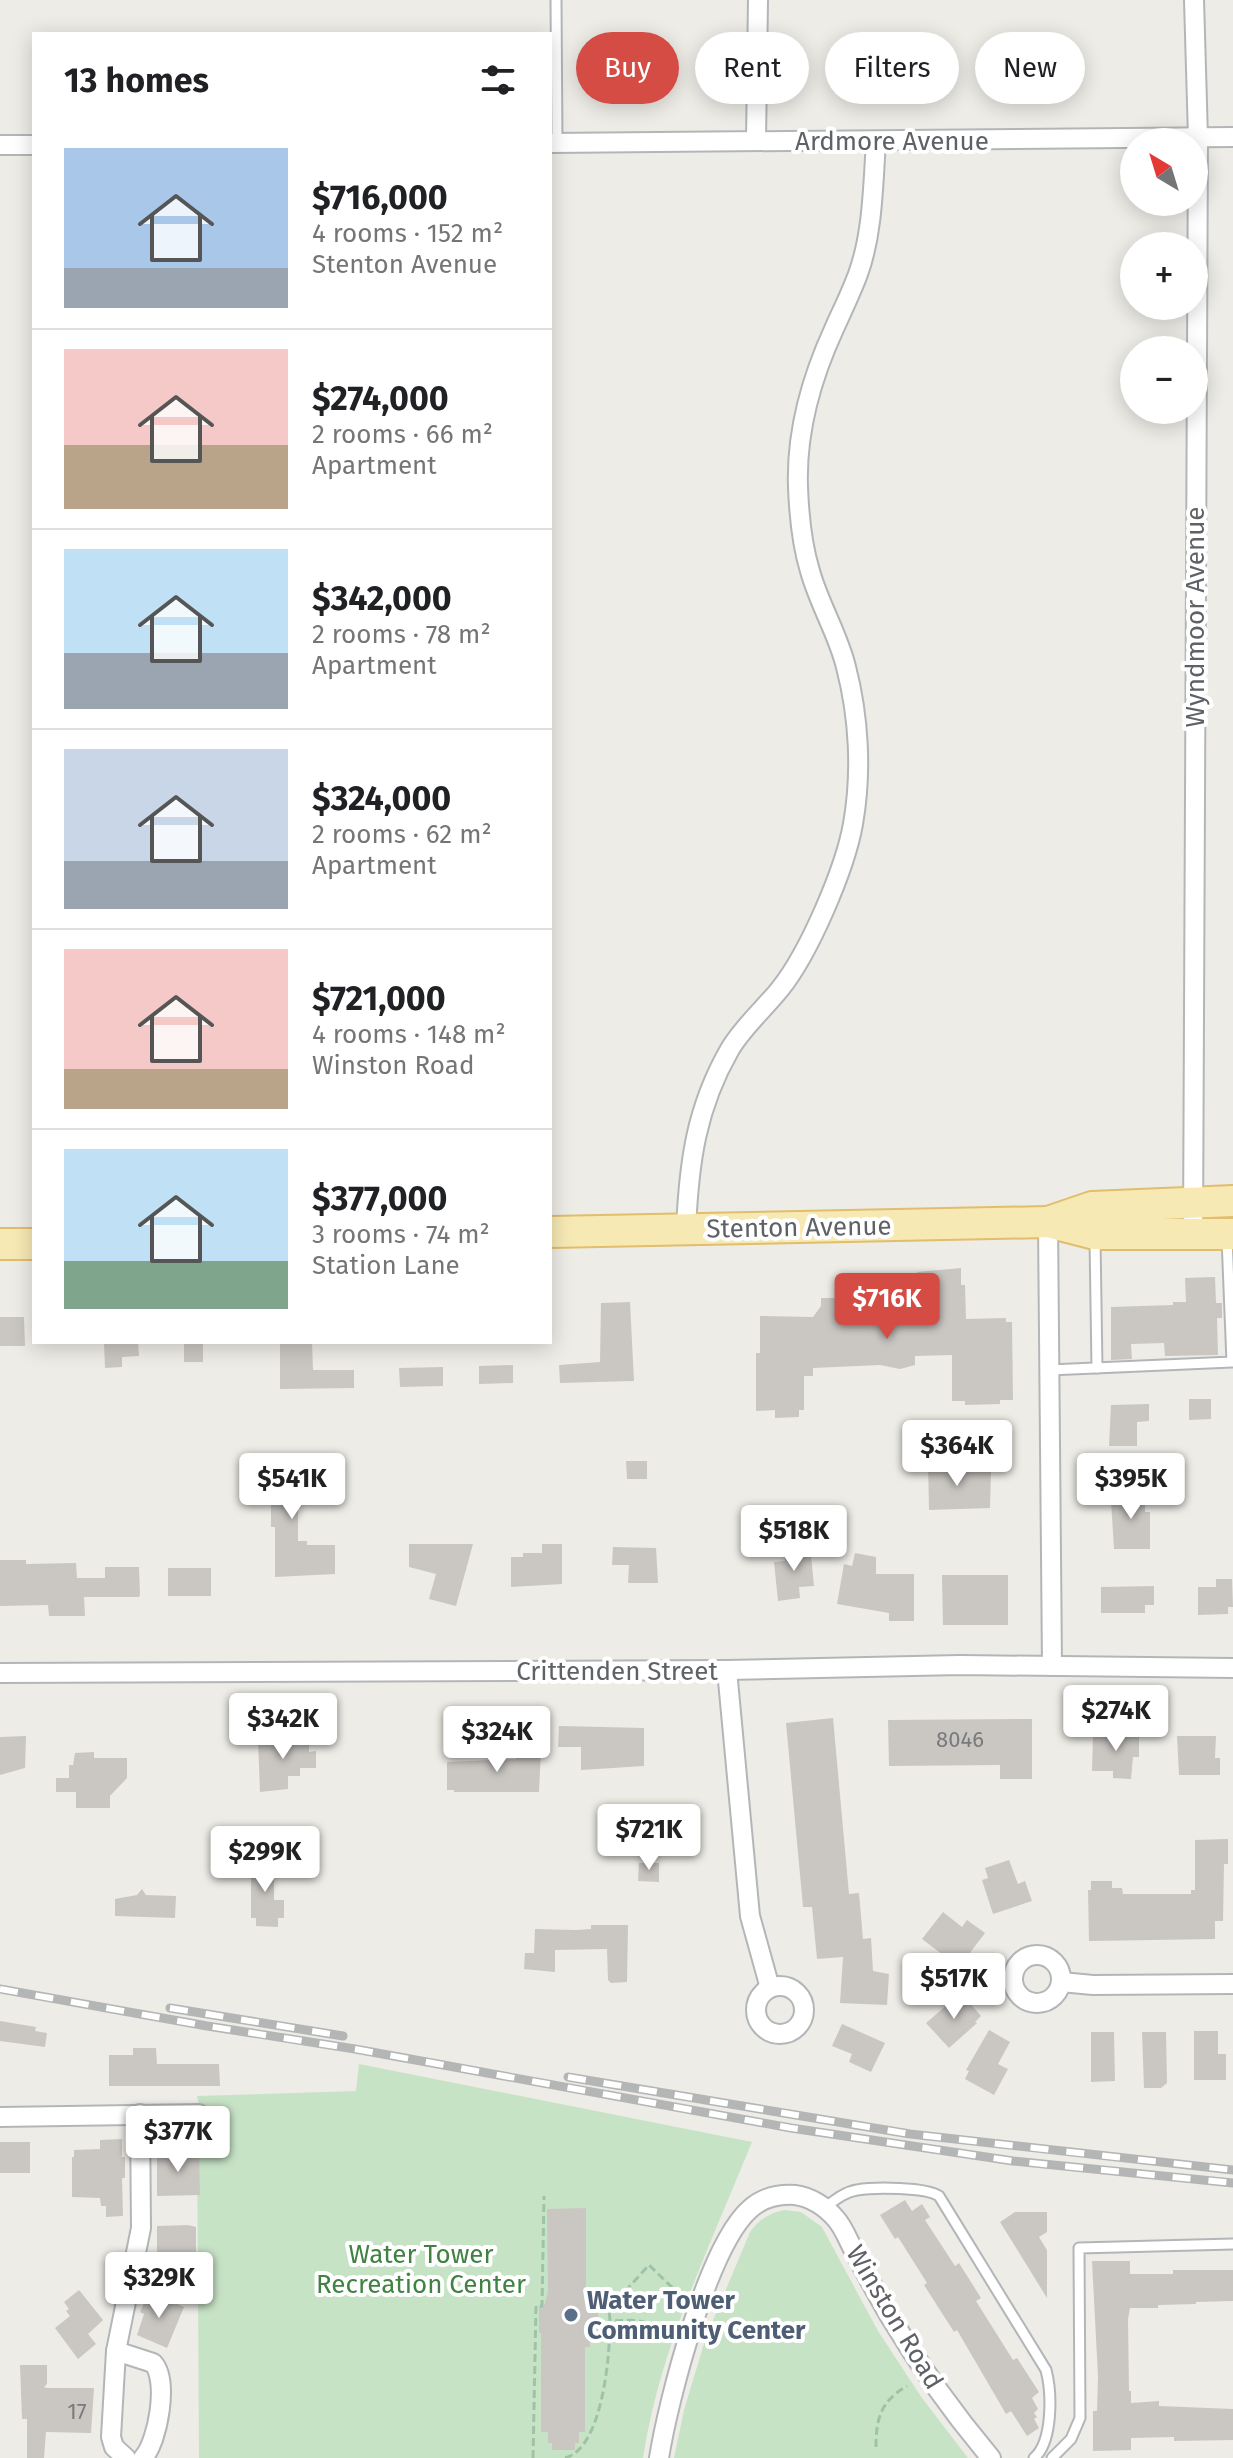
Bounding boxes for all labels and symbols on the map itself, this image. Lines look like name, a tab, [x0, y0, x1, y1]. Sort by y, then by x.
street label: Ardmore Avenue	[795, 126, 989, 157]
north arrow	[1120, 128, 1208, 216]
street label: Wyndmoor Avenue	[1180, 507, 1211, 727]
street label: Stenton Avenue	[706, 1210, 892, 1245]
pin: $716K	[831, 1273, 943, 1341]
pin: $364K	[901, 1420, 1013, 1488]
pin: $541K	[236, 1453, 348, 1521]
pin: $395K	[1075, 1453, 1187, 1521]
pin: $518K	[738, 1505, 850, 1573]
street label: Crittenden Street	[516, 1656, 718, 1687]
pin: $274K	[1060, 1685, 1172, 1753]
pin: $342K	[227, 1693, 339, 1761]
pin: $324K	[441, 1706, 553, 1774]
house number: 8046	[936, 1726, 984, 1753]
pin: $721K	[593, 1804, 705, 1872]
pin: $299K	[209, 1826, 321, 1894]
pin: $517K	[898, 1953, 1010, 2021]
pin: $377K	[122, 2106, 234, 2174]
park label: Water Tower Recreation Center	[316, 2239, 526, 2300]
street label: Winston Road	[839, 2240, 950, 2395]
pin: $329K	[103, 2252, 215, 2320]
place label: Water Tower Community Center	[587, 2285, 806, 2346]
marker: Water Tower Community Center	[562, 2306, 580, 2324]
house number: 17	[67, 2398, 87, 2425]

